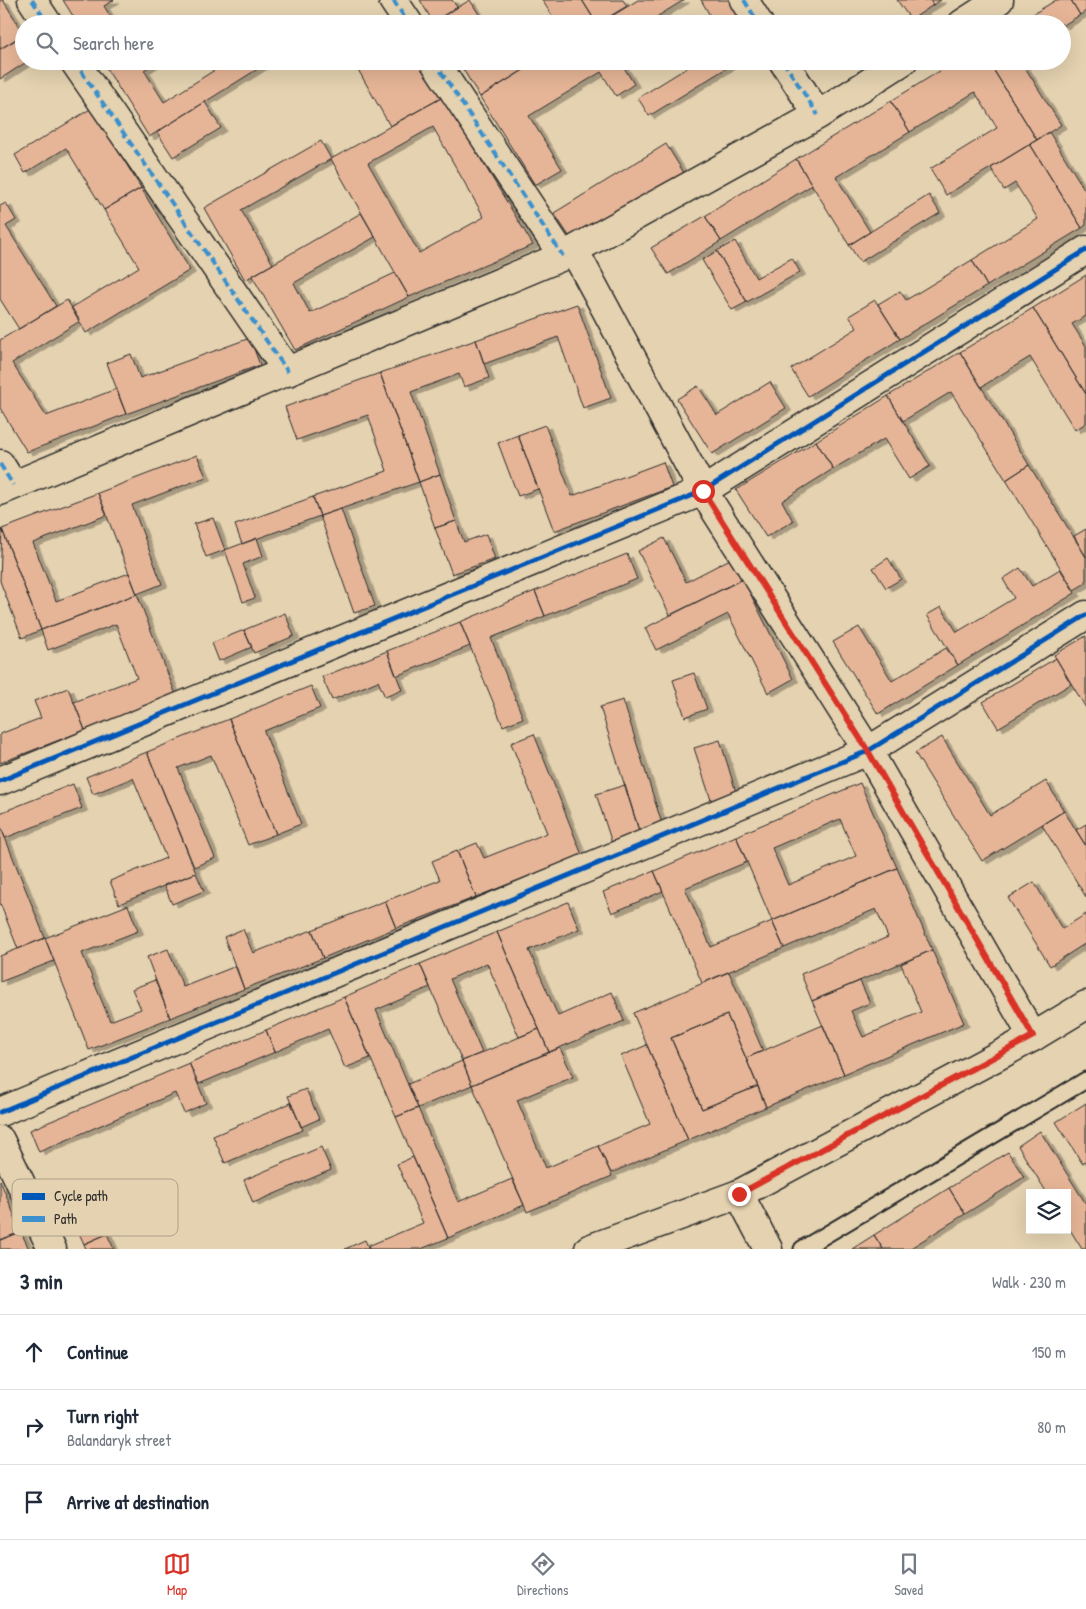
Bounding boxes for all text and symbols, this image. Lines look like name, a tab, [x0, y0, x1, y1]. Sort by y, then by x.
search box	[15, 15, 1071, 70]
icon: search	[33, 29, 61, 57]
text: Search here	[73, 30, 154, 56]
route start	[692, 480, 715, 503]
legend	[12, 1179, 178, 1236]
route end	[728, 1183, 751, 1206]
text: Cycle path	[54, 1186, 108, 1206]
map controls	[1026, 1189, 1071, 1234]
button: layers	[1026, 1189, 1071, 1234]
text: Path	[54, 1209, 77, 1228]
text: 3 min	[20, 1267, 63, 1296]
text: Walk · 230 m	[992, 1271, 1066, 1293]
icon: ahead	[20, 1338, 48, 1366]
text: Continue	[67, 1339, 128, 1365]
text: 150 m	[1032, 1341, 1066, 1363]
text: Turn right	[67, 1403, 138, 1429]
icon: right	[20, 1413, 48, 1441]
text: 80 m	[1037, 1416, 1066, 1438]
text: Balandaryk street	[67, 1429, 171, 1451]
icon: arrive	[20, 1488, 48, 1516]
text: Arrive at destination	[67, 1489, 209, 1515]
tab: Map	[163, 1550, 191, 1599]
tab: Directions	[517, 1550, 568, 1599]
tab: Saved	[894, 1550, 923, 1599]

